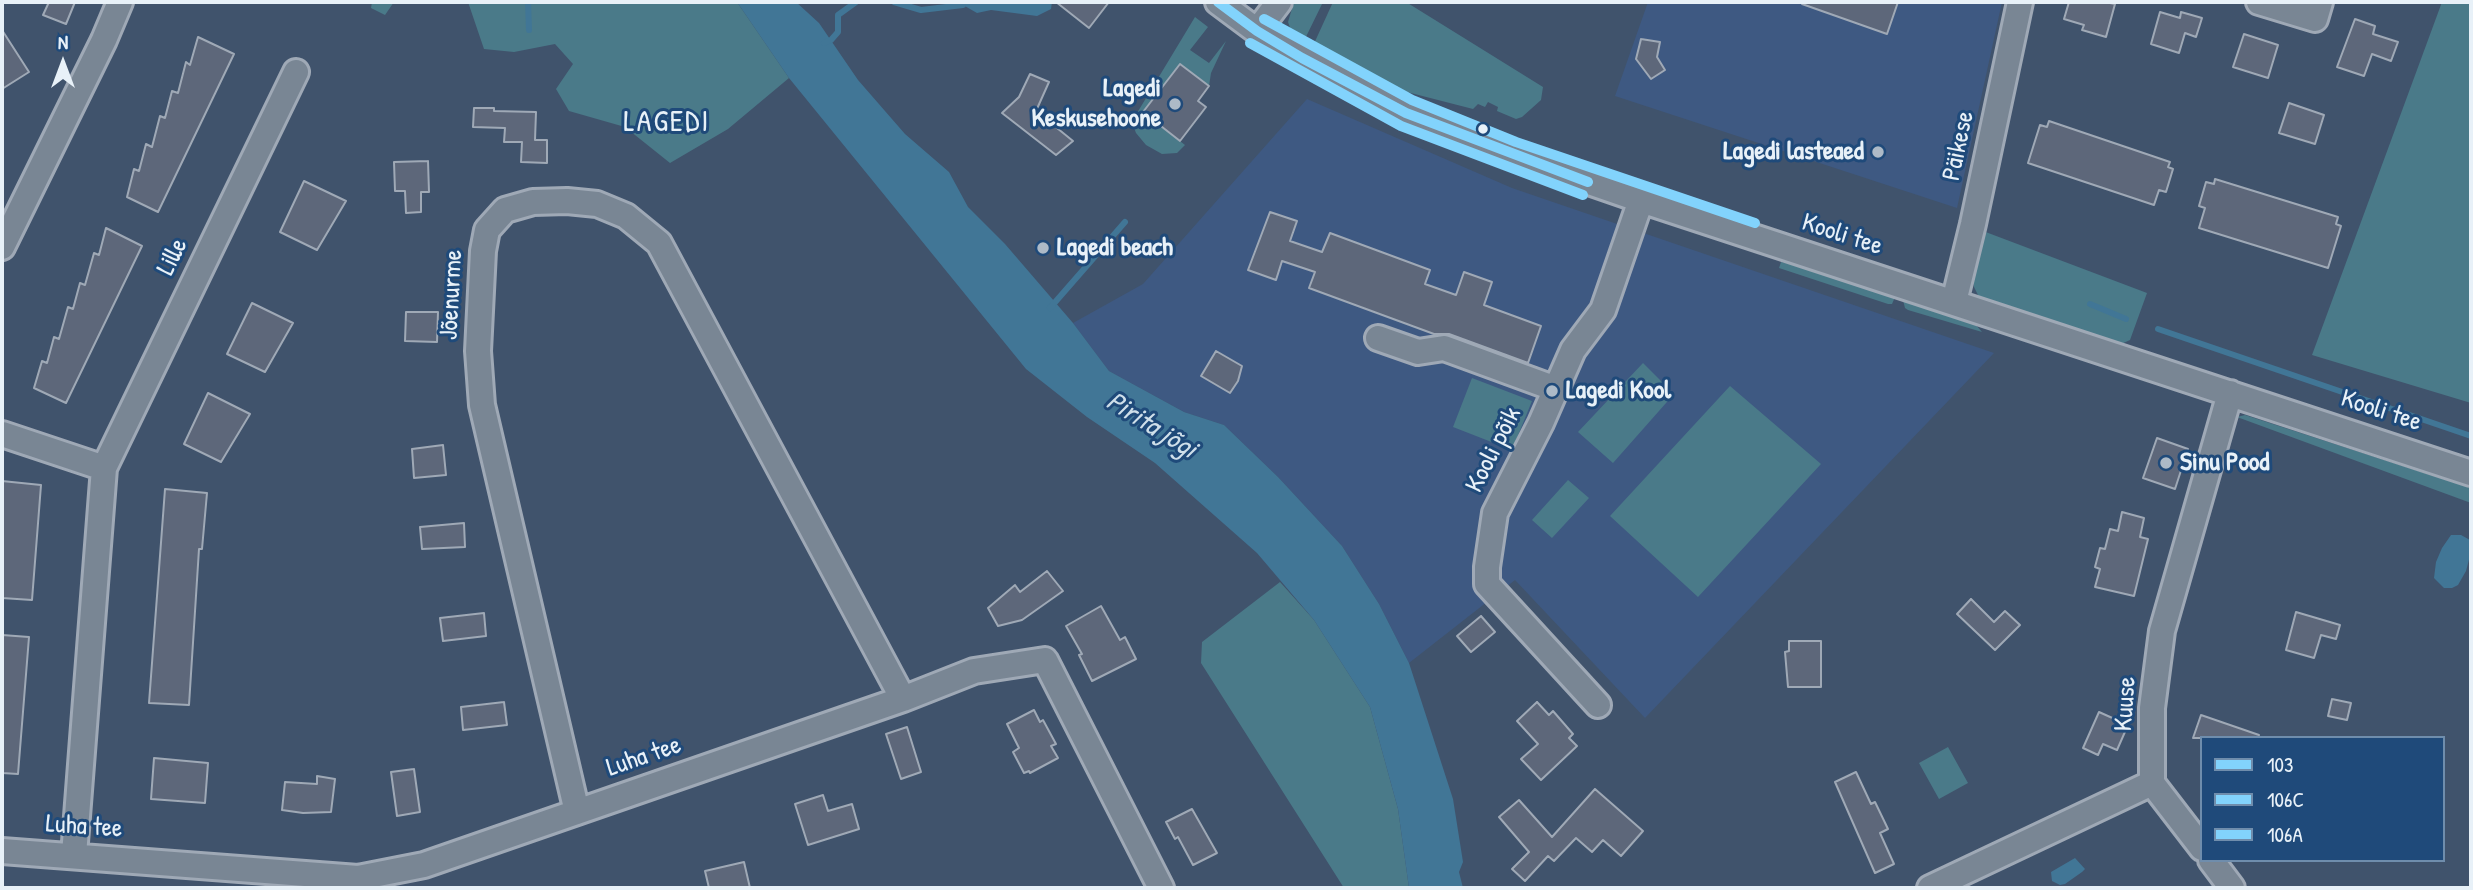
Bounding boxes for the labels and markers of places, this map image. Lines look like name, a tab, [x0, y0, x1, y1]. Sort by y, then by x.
place label: Lagedi Keskusehoone	[1032, 73, 1161, 134]
marker: Lagedi Keskusehoone	[1167, 96, 1183, 112]
unlabelled marker	[1476, 122, 1490, 136]
place label: Lagedi lasteaed	[1723, 136, 1864, 168]
marker: Lagedi lasteaed	[1870, 144, 1886, 160]
place label: Lagedi beach	[1057, 232, 1173, 264]
marker: Lagedi beach	[1035, 240, 1051, 256]
place label: Lagedi Kool	[1566, 375, 1671, 407]
marker: Lagedi Kool	[1544, 383, 1560, 399]
place label: Sinu Pood	[2180, 447, 2269, 479]
marker: Sinu Pood	[2158, 455, 2174, 471]

